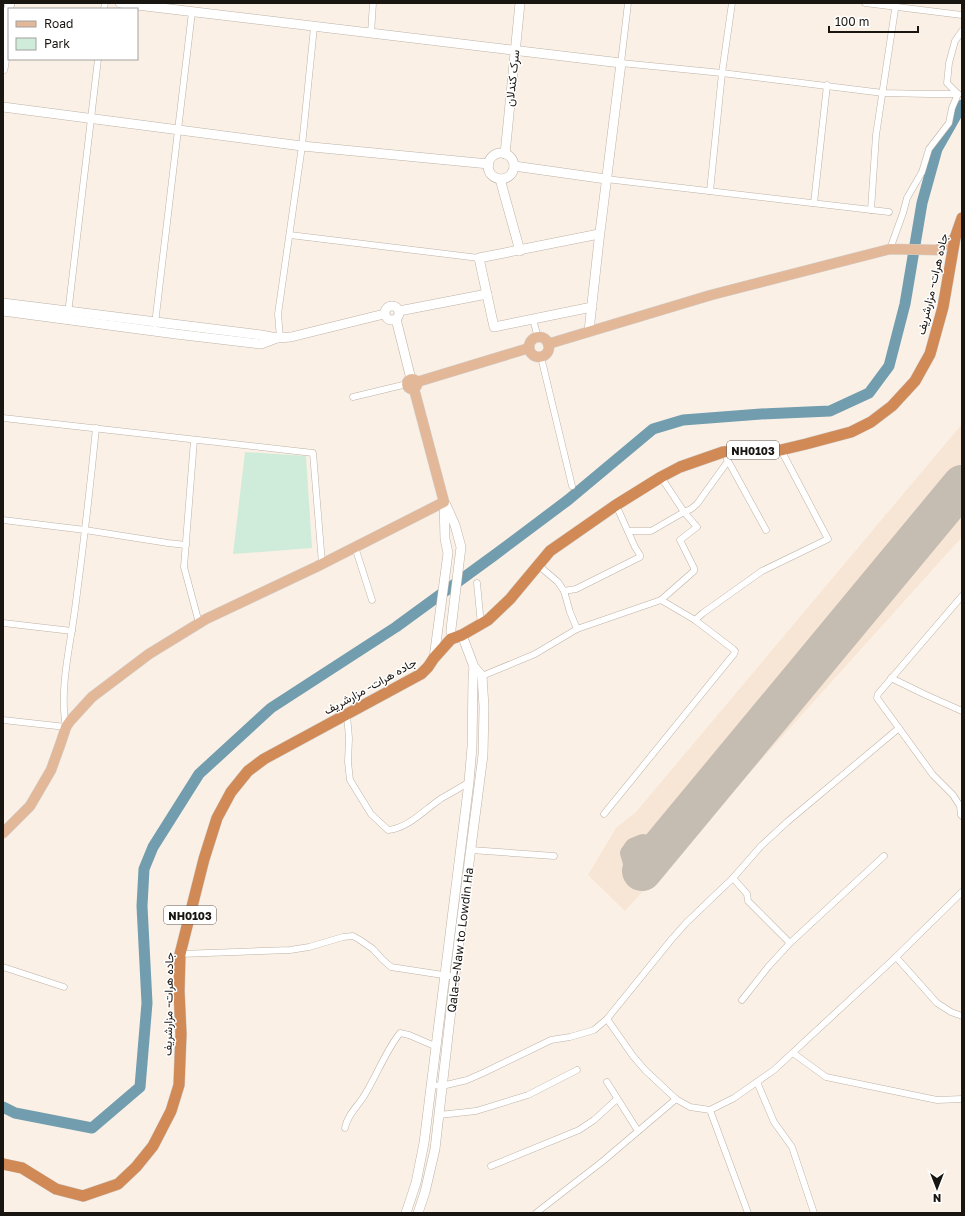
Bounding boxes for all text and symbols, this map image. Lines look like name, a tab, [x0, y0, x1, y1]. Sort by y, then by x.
legend	[8, 8, 138, 60]
scale bar	[829, 8, 918, 34]
text: 100 m	[835, 14, 869, 29]
text: Road	[44, 16, 73, 31]
text: Park	[44, 36, 70, 51]
street label: سرک کندلان	[502, 49, 523, 107]
street label: جاده هرات- مزارشریف	[913, 232, 952, 336]
road number: NH0103	[727, 441, 779, 459]
street label: جاده هرات- مزارشریف	[321, 654, 419, 719]
street label: Qala-e-Naw to Lowdin Ha	[444, 867, 476, 1013]
road number: NH0103	[164, 906, 216, 924]
street label: جاده هرات- مزارشریف	[160, 952, 177, 1056]
north arrow	[917, 1168, 957, 1208]
text: N	[933, 1192, 941, 1205]

